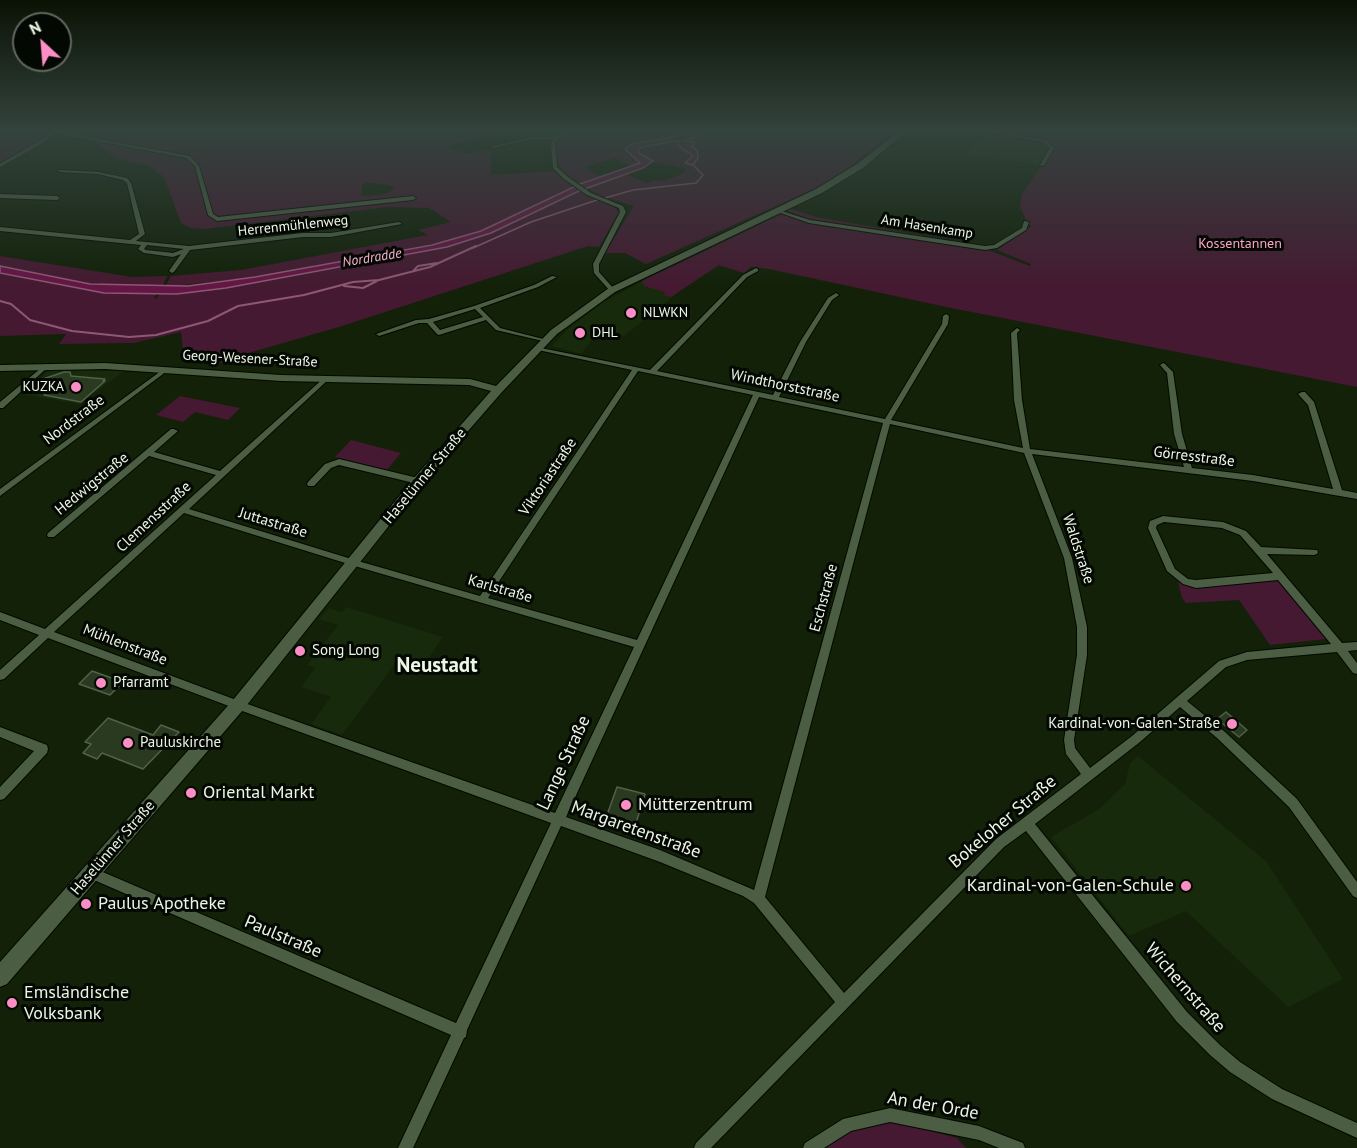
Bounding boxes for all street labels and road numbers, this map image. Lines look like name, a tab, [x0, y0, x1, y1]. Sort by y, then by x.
street label: Am Hasenkamp	[880, 211, 974, 243]
street label: Herrenmühlenweg	[237, 212, 349, 240]
street label: Georg-Wesener-Straße	[182, 347, 318, 371]
street label: Windthorststraße	[729, 366, 841, 406]
street label: Nordstraße	[40, 391, 108, 449]
street label: Haselünner Straße	[380, 425, 470, 527]
street label: Viktoriastraße	[515, 435, 581, 519]
street label: Görresstraße	[1152, 443, 1236, 471]
street label: Hedwigstraße	[52, 449, 132, 519]
street label: Clemensstraße	[113, 478, 195, 556]
street label: Juttastraße	[237, 504, 309, 542]
street label: Waldstraße	[1058, 512, 1098, 586]
street label: Eschstraße	[806, 562, 842, 634]
street label: Karlstraße	[466, 571, 534, 607]
street label: Mühlenstraße	[80, 621, 170, 669]
street label: Lange Straße	[533, 712, 595, 814]
street label: Bokeloher Straße	[945, 771, 1061, 873]
street label: Margaretenstraße	[568, 796, 704, 864]
street label: Haselünner Straße	[67, 797, 159, 899]
street label: Paulstraße	[241, 911, 325, 963]
street label: Wichernstraße	[1140, 939, 1230, 1037]
street label: An der Orde	[886, 1087, 980, 1125]

